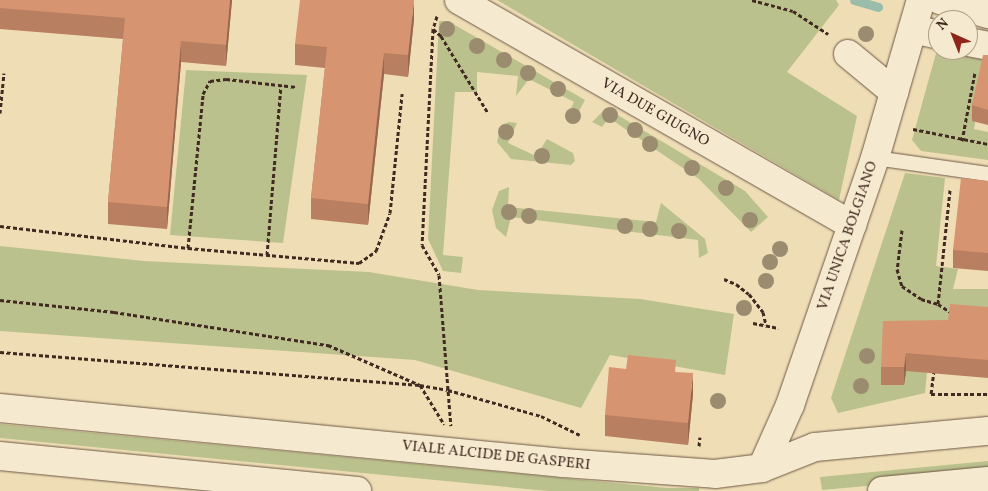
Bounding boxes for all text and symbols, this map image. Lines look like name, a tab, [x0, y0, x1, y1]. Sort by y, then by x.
north arrow	[928, 10, 978, 60]
text: N	[933, 14, 953, 35]
street label: VIA DUE GIUGNO	[598, 75, 712, 151]
street label: VIA UNICA BOLGIANO	[814, 159, 882, 313]
street label: VIALE ALCIDE DE GASPERI	[401, 437, 591, 475]

